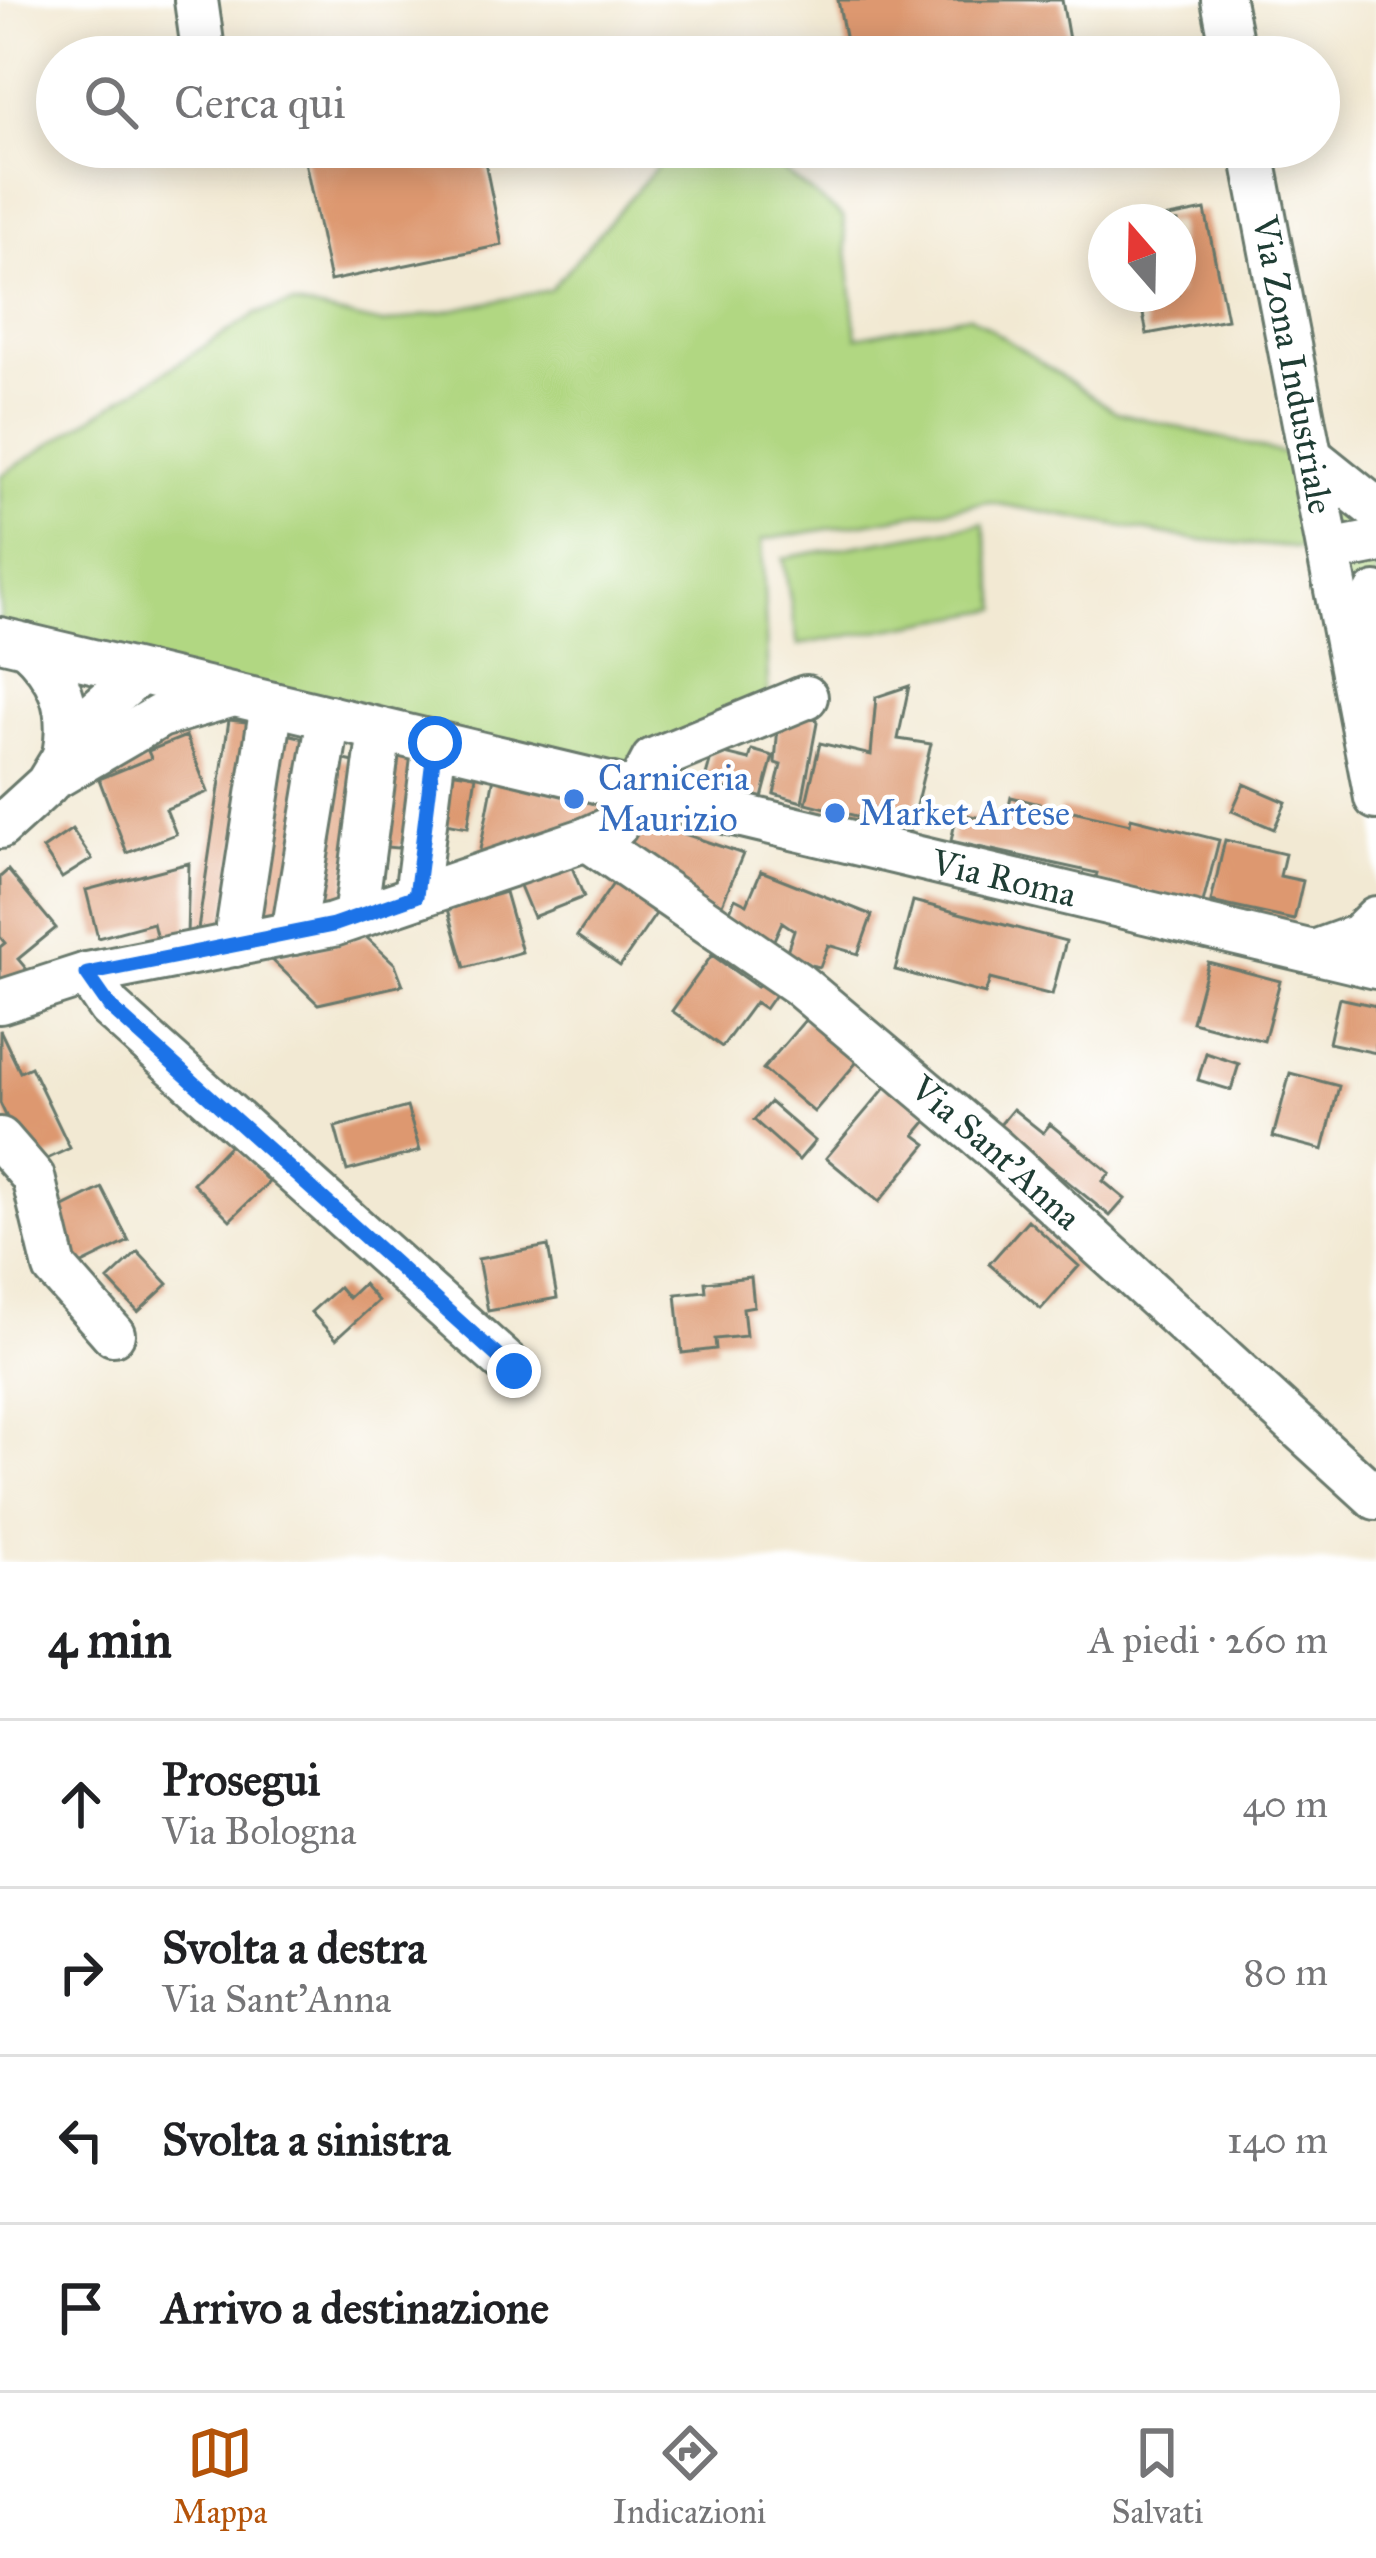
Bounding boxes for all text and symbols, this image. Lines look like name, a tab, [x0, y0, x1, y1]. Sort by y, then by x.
search box	[36, 36, 1340, 168]
icon: search	[78, 69, 144, 135]
text: Cerca qui	[174, 75, 346, 130]
north arrow	[1088, 204, 1196, 312]
street label: Via Zona Industriale	[1243, 211, 1343, 518]
route start	[408, 716, 462, 770]
place label: Carniceria Maurizio	[598, 756, 750, 841]
marker: Carniceria Maurizio	[561, 786, 587, 812]
place label: Market Artese	[859, 791, 1070, 835]
marker: Market Artese	[822, 800, 848, 826]
street label: Via Roma	[926, 840, 1081, 917]
street label: Via Sant'Anna	[901, 1066, 1090, 1240]
route end	[487, 1344, 541, 1398]
text: 4 min	[48, 1609, 172, 1671]
text: A piedi · 260 m	[1088, 1616, 1328, 1664]
text: Prosegui	[162, 1752, 320, 1807]
icon: ahead	[48, 1771, 114, 1837]
text: 40 m	[1242, 1780, 1328, 1828]
text: Via Bologna	[162, 1807, 356, 1855]
text: Svolta a destra	[162, 1920, 426, 1975]
icon: right	[48, 1939, 114, 2005]
text: 80 m	[1243, 1948, 1328, 1996]
text: Via Sant'Anna	[162, 1975, 391, 2023]
icon: left	[48, 2107, 114, 2173]
text: Svolta a sinistra	[162, 2112, 451, 2167]
text: 140 m	[1227, 2116, 1328, 2164]
icon: arrive	[48, 2275, 114, 2341]
text: Arrivo a destinazione	[162, 2280, 549, 2335]
tab: Mappa	[173, 2420, 268, 2532]
tab: Indicazioni	[613, 2420, 766, 2532]
tab: Salvati	[1111, 2420, 1203, 2532]

